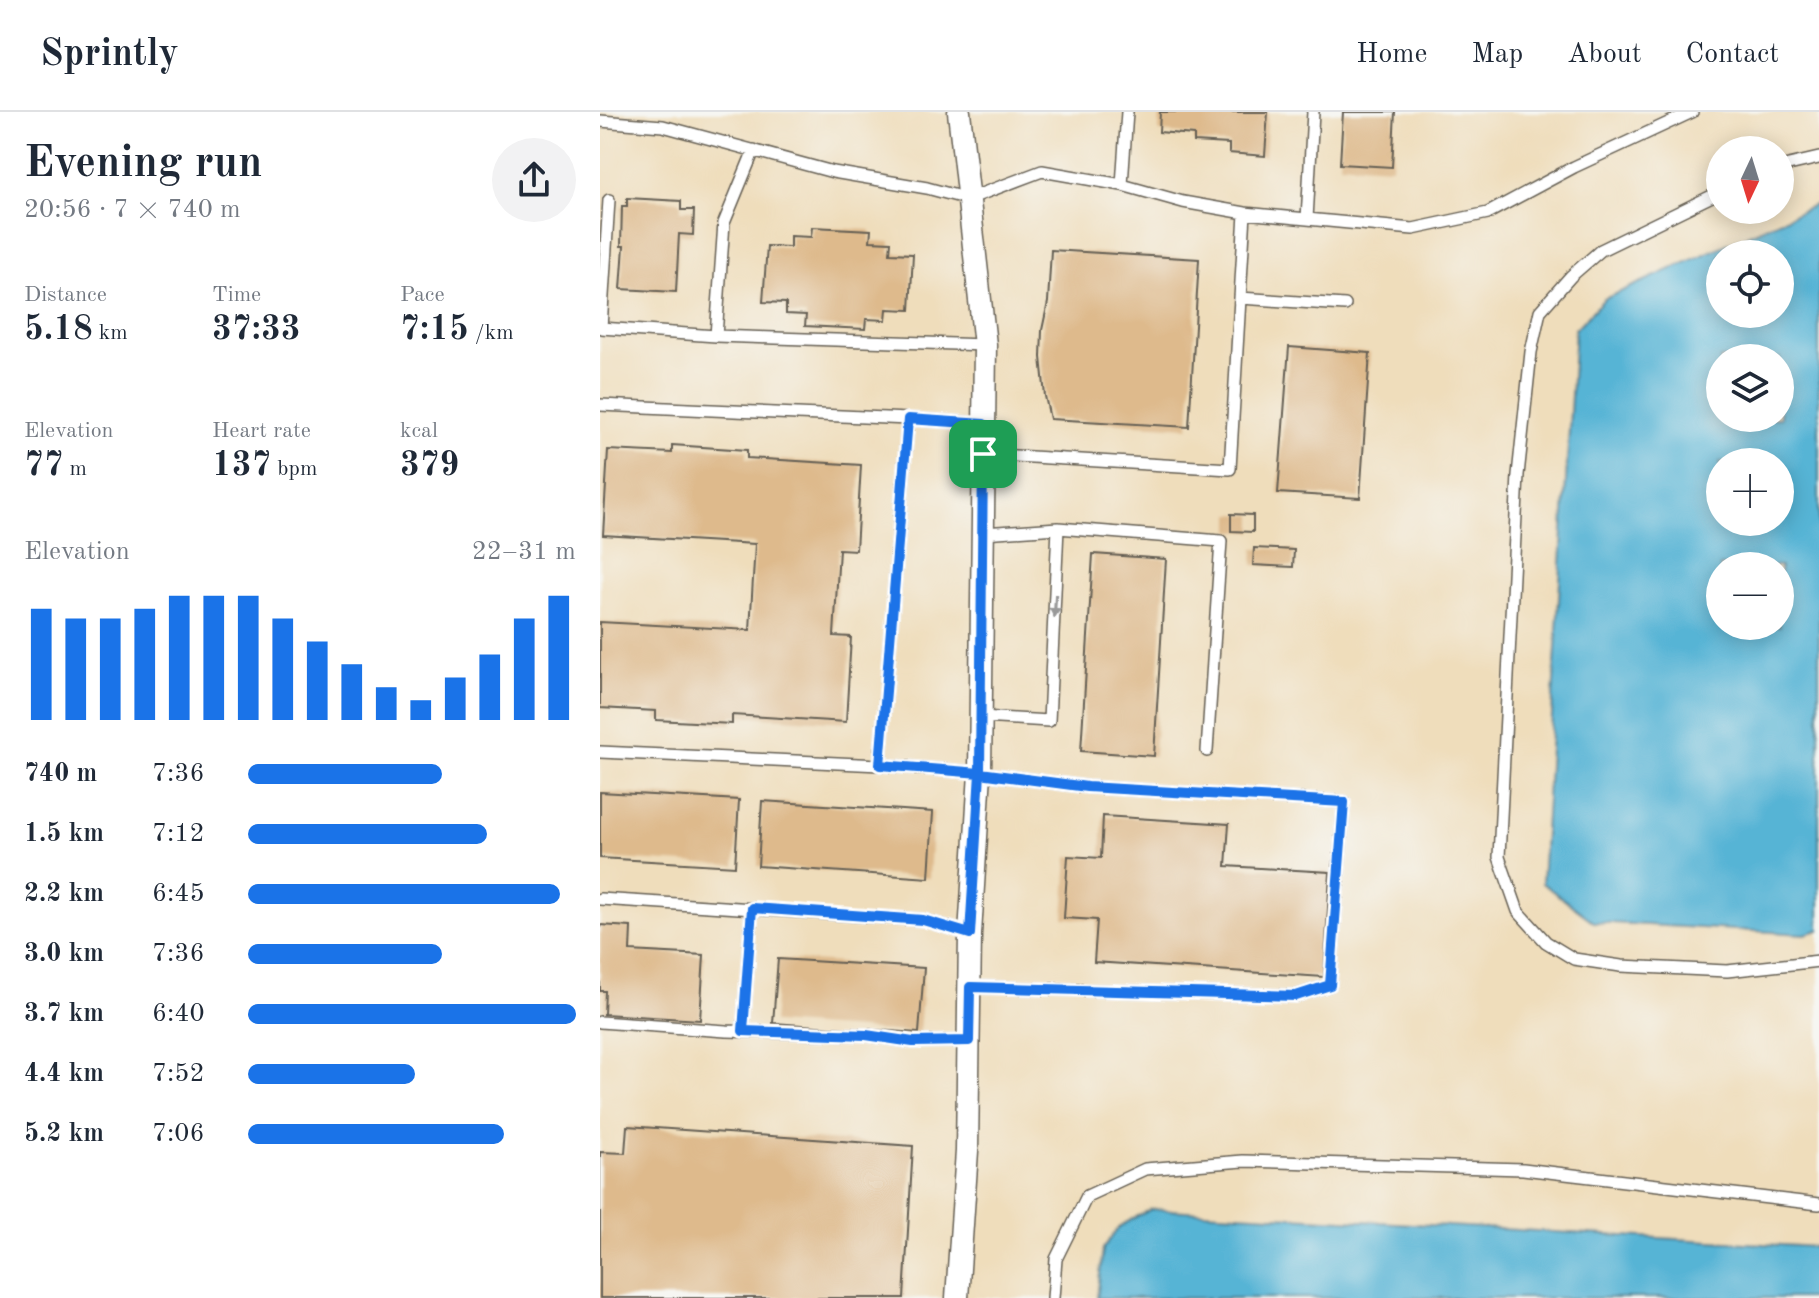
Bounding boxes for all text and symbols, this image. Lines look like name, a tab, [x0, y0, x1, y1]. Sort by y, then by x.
text: Sprintly	[40, 36, 179, 74]
text: Home	[1356, 41, 1427, 69]
text: Map	[1471, 41, 1523, 69]
text: About	[1567, 41, 1642, 69]
text: Contact	[1686, 41, 1779, 69]
north arrow	[1706, 136, 1794, 224]
map controls	[1706, 136, 1794, 640]
button: share	[492, 138, 576, 222]
text: Evening run	[24, 142, 262, 186]
text: 20:56 · 7 × 740 m	[24, 197, 241, 223]
button: locate	[1706, 240, 1794, 328]
text: Distance	[24, 284, 107, 306]
text: Time	[212, 284, 261, 306]
text: Pace	[400, 284, 445, 306]
text: 5.18	[24, 313, 93, 347]
text: 37:33	[212, 313, 300, 347]
text: 7:15	[400, 313, 469, 347]
text: km	[93, 322, 128, 344]
text: /km	[469, 322, 514, 344]
button: layers	[1706, 344, 1794, 432]
text: Elevation	[24, 420, 114, 442]
text: Heart rate	[212, 420, 311, 442]
text: kcal	[400, 420, 438, 442]
pin	[949, 420, 1017, 488]
icon: arrive	[961, 432, 1005, 476]
button: +	[1706, 448, 1794, 536]
text: 77	[24, 449, 63, 483]
text: 137	[212, 449, 271, 483]
text: 379	[400, 449, 459, 483]
text: m	[63, 458, 87, 480]
text: bpm	[271, 458, 317, 480]
text: Elevation	[24, 539, 130, 565]
text: 22–31 m	[472, 539, 576, 565]
button: −	[1706, 552, 1794, 640]
one-way arrow	[1048, 594, 1061, 619]
text: 740 m	[24, 761, 97, 787]
text: 7:36	[152, 761, 205, 787]
text: 1.5 km	[24, 821, 104, 847]
text: 7:12	[152, 821, 205, 847]
text: 2.2 km	[24, 881, 104, 907]
text: 6:45	[152, 881, 205, 907]
text: 3.0 km	[24, 941, 104, 967]
text: 7:36	[152, 941, 205, 967]
text: 3.7 km	[24, 1001, 104, 1027]
text: 6:40	[152, 1001, 205, 1027]
text: 4.4 km	[24, 1061, 104, 1087]
text: 7:52	[152, 1061, 205, 1087]
text: 5.2 km	[24, 1121, 104, 1147]
text: 7:06	[152, 1121, 205, 1147]

